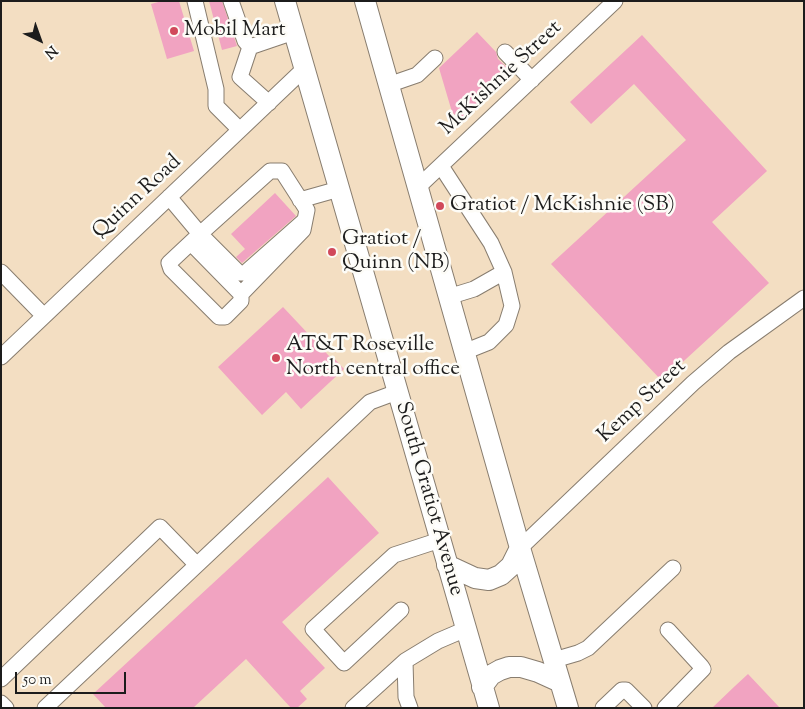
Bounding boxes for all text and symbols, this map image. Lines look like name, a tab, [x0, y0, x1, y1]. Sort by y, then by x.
north arrow	[15, 15, 65, 65]
street label: McKishnie Street	[436, 16, 568, 142]
place label: Mobil Mart	[184, 18, 286, 44]
marker: Mobil Mart	[168, 25, 180, 37]
text: N	[39, 40, 61, 62]
street label: Quinn Road	[88, 151, 188, 245]
place label: Gratiot / McKishnie (SB)	[450, 193, 675, 219]
marker: Gratiot / McKishnie (SB)	[434, 200, 446, 212]
place label: Gratiot / Quinn (NB)	[342, 227, 450, 277]
marker: Gratiot / Quinn (NB)	[326, 246, 338, 258]
place label: AT&T Roseville North central office	[286, 333, 460, 383]
marker: AT&T Roseville North central office	[270, 352, 282, 364]
street label: Kemp Street	[594, 355, 692, 449]
street label: South Gratiot Avenue	[388, 399, 468, 599]
scale bar	[18, 662, 129, 694]
text: 50 m	[23, 670, 52, 691]

